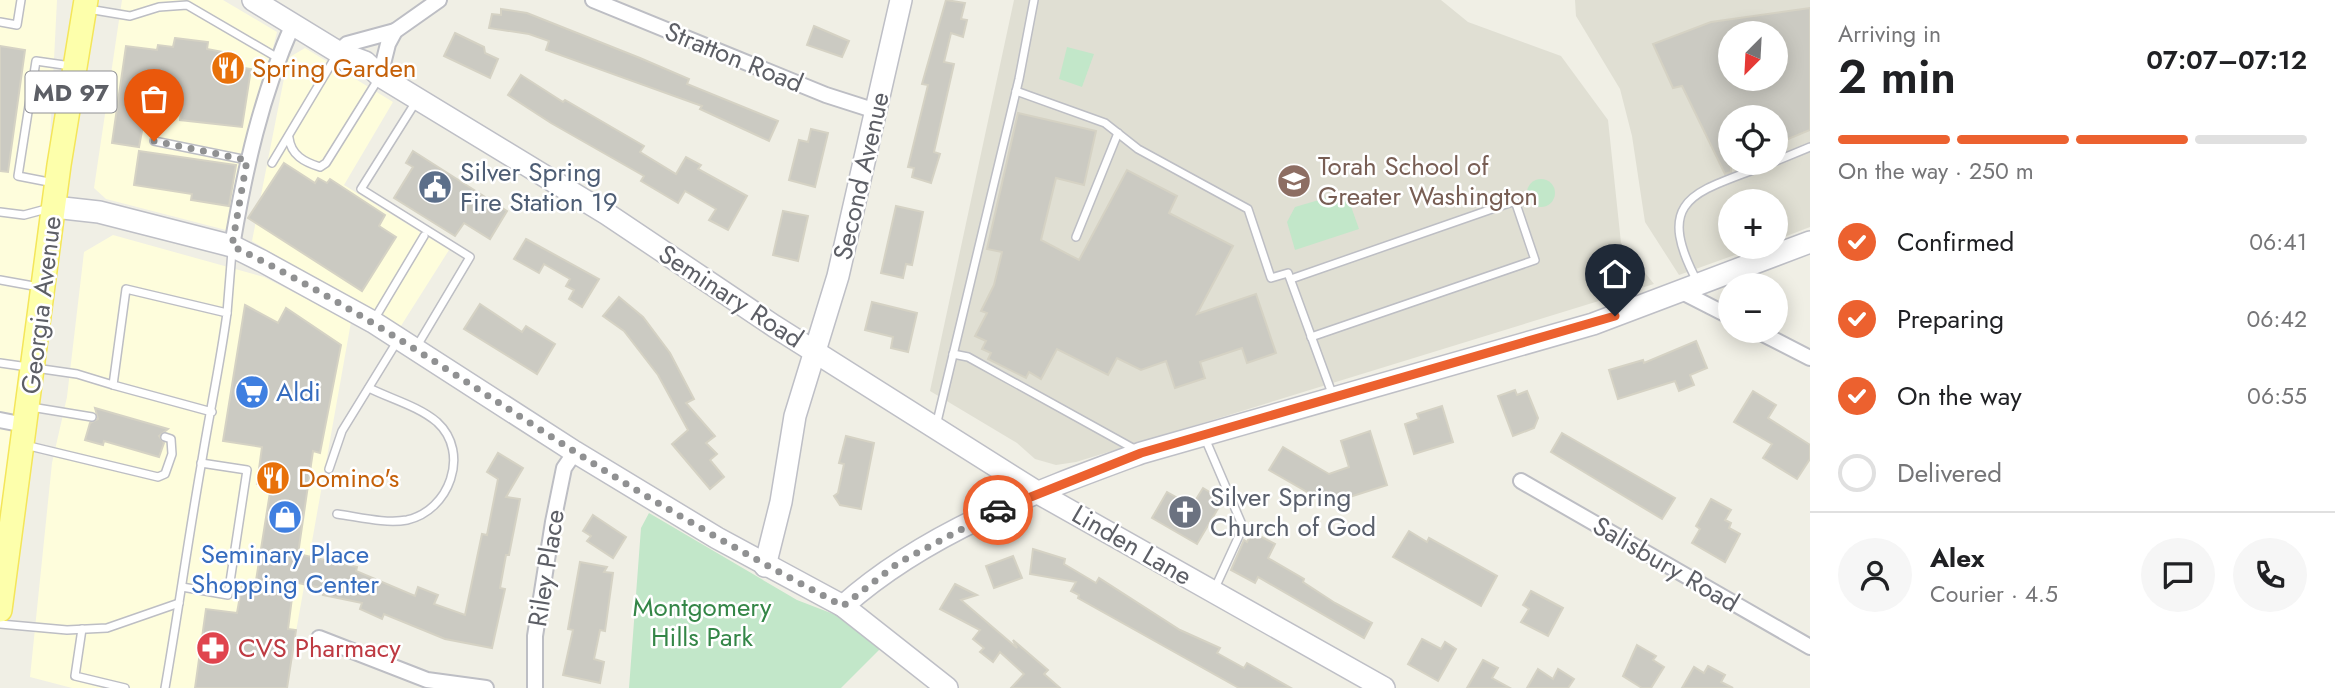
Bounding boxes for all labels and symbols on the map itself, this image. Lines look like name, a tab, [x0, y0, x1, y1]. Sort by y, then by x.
street label: Stratton Road	[659, 12, 809, 102]
north arrow	[1718, 21, 1788, 91]
restaurant icon: Spring Garden	[209, 49, 247, 87]
place label: Spring Garden	[252, 49, 416, 87]
pin	[124, 69, 184, 141]
road number: MD 97	[25, 72, 116, 112]
street label: Second Avenue	[823, 88, 899, 264]
place label: Torah School of Greater Washington	[1318, 147, 1538, 215]
place label: Silver Spring Fire Station 19	[460, 153, 618, 221]
school or university icon: Torah School of Greater Washington	[1275, 162, 1313, 200]
public building icon: Silver Spring Fire Station 19	[416, 168, 454, 206]
street label: Georgia Avenue	[11, 214, 71, 396]
street label: Seminary Road	[651, 235, 811, 357]
pin	[1585, 244, 1645, 316]
supermarket icon: Aldi	[233, 373, 271, 411]
place label: Aldi	[276, 373, 321, 411]
restaurant icon: Domino's	[254, 459, 292, 497]
place label: Domino's	[298, 459, 399, 497]
courier	[963, 475, 1033, 545]
place label: Silver Spring Church of God	[1210, 478, 1376, 546]
church icon: Silver Spring Church of God	[1166, 493, 1204, 531]
street label: Linden Lane	[1065, 495, 1199, 595]
shop icon: Seminary Place Shopping Center	[266, 498, 304, 536]
street label: Riley Place	[518, 507, 574, 629]
street label: Salisbury Road	[1586, 507, 1746, 621]
place label: Seminary Place Shopping Center	[191, 535, 379, 603]
park label: Montgomery Hills Park	[633, 588, 772, 656]
pharmacy icon: CVS Pharmacy	[194, 629, 232, 667]
place label: CVS Pharmacy	[238, 629, 401, 667]

